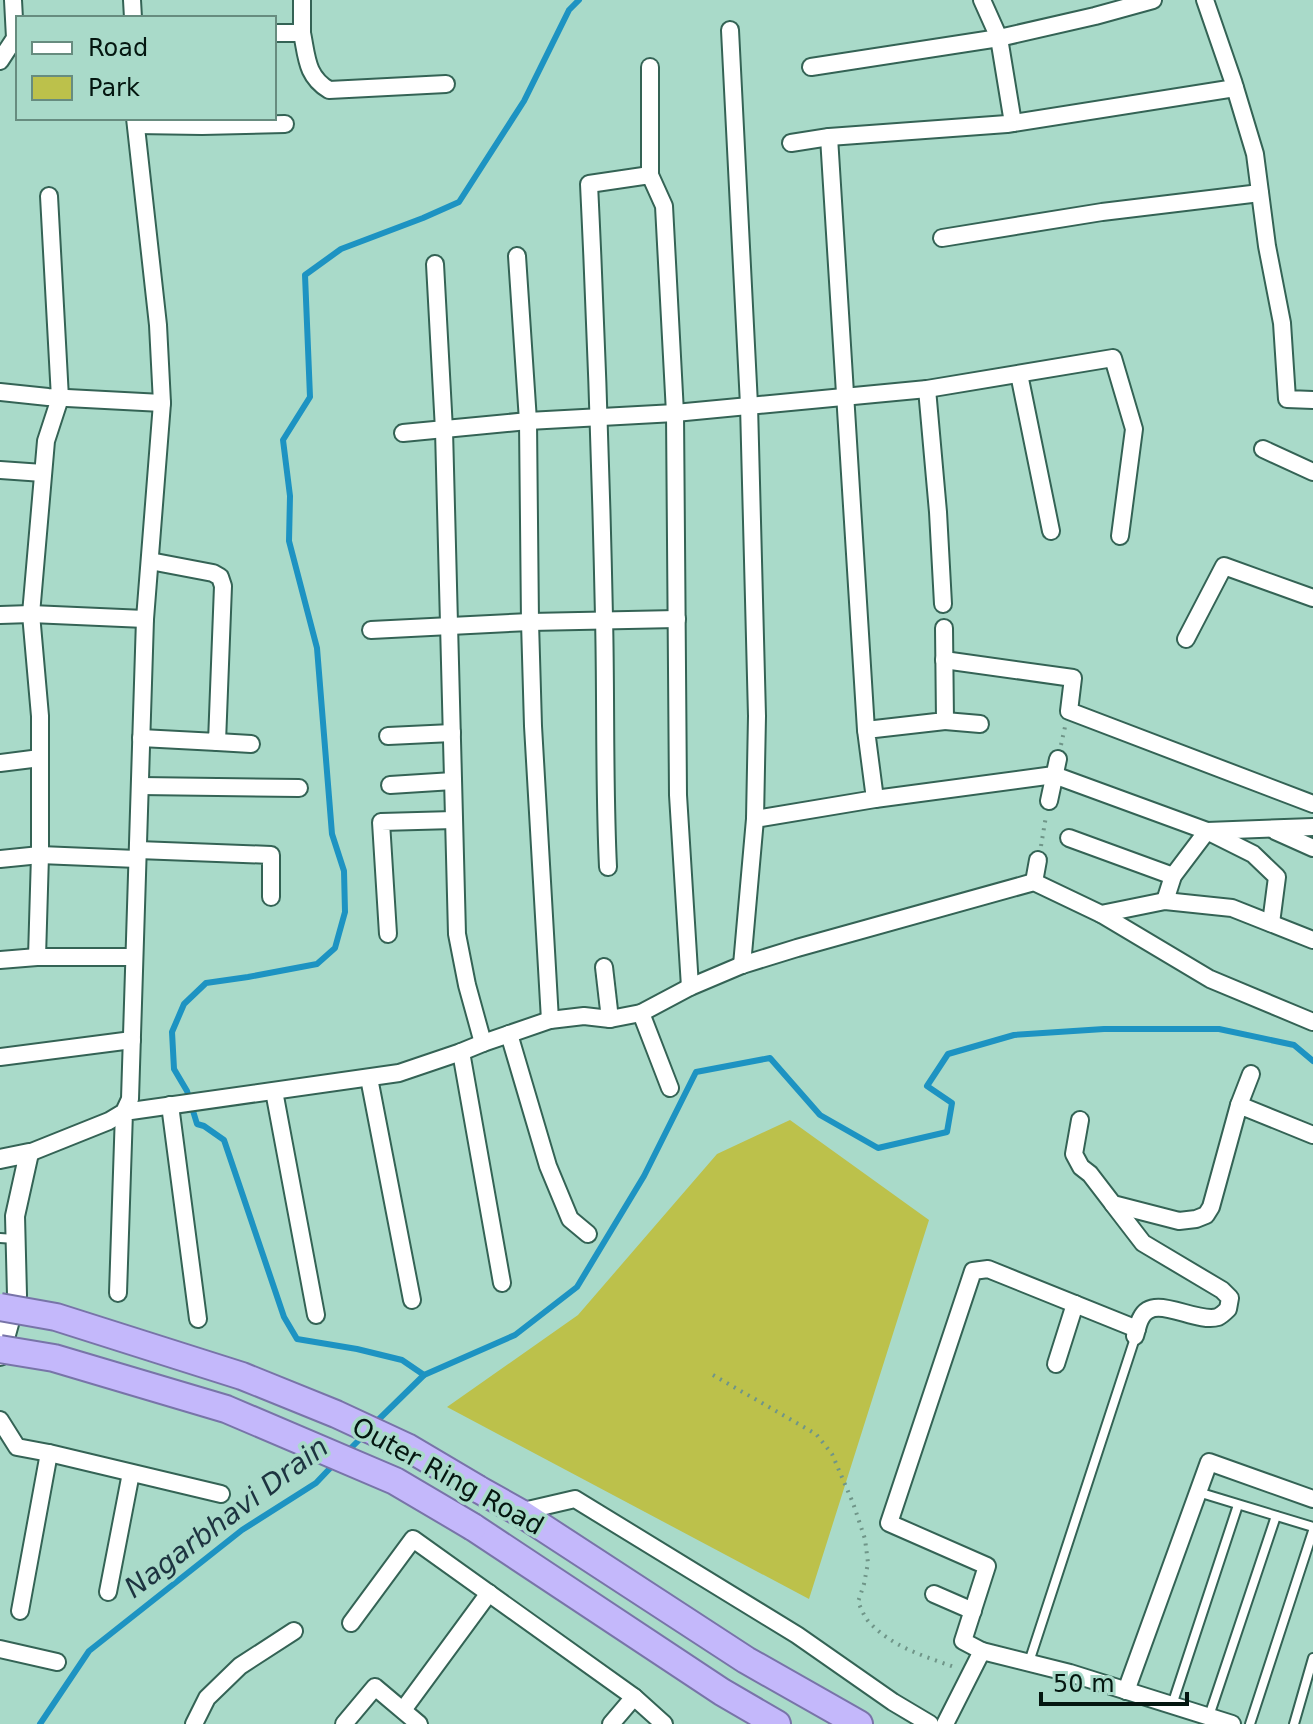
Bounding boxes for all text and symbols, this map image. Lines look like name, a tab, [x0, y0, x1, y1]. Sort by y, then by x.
legend	[16, 16, 276, 120]
text: Road	[88, 34, 148, 62]
text: Park	[88, 74, 140, 102]
street label: Outer Ring Road	[347, 1411, 549, 1541]
water label: Nagarbhavi Drain	[118, 1430, 335, 1605]
scale bar	[1041, 1656, 1187, 1706]
text: 50 m	[1053, 1670, 1115, 1698]

